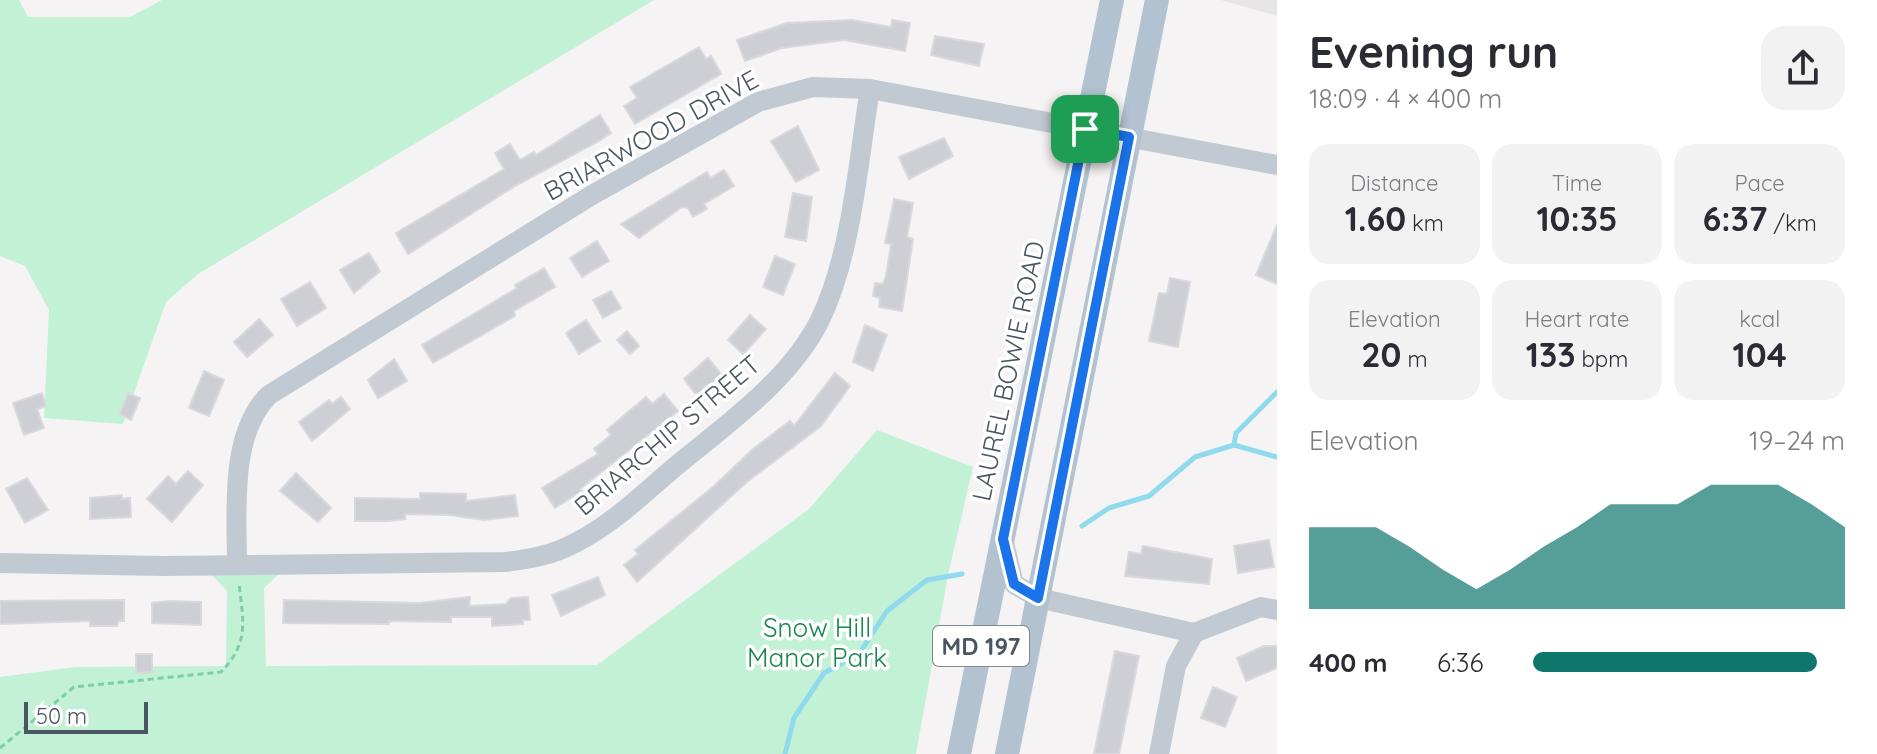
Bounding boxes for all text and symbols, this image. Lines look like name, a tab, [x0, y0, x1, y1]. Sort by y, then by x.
text: Evening run	[1309, 24, 1558, 79]
button: share	[1761, 26, 1845, 110]
street label: BRIARWOOD DRIVE	[538, 62, 764, 208]
text: 18:09 · 4 × 400 m	[1309, 82, 1502, 115]
pin	[1051, 95, 1119, 163]
icon: arrive	[1063, 107, 1107, 151]
text: Distance	[1350, 169, 1438, 197]
text: Time	[1552, 169, 1602, 197]
text: Pace	[1735, 169, 1785, 197]
text: 1.60	[1345, 197, 1406, 240]
text: 10:35	[1536, 197, 1618, 240]
text: 6:37	[1702, 197, 1768, 240]
text: km	[1406, 209, 1444, 237]
text: /km	[1768, 209, 1817, 237]
street label: LAUREL BOWIE ROAD	[964, 238, 1052, 504]
text: Elevation	[1348, 305, 1441, 333]
text: Heart rate	[1525, 305, 1629, 333]
text: kcal	[1739, 305, 1780, 333]
text: 20	[1361, 333, 1401, 376]
text: 133	[1526, 333, 1576, 376]
text: 104	[1733, 333, 1787, 376]
text: m	[1401, 345, 1427, 373]
text: bpm	[1576, 345, 1628, 373]
street label: BRIARCHIP STREET	[567, 348, 767, 522]
text: Elevation	[1309, 424, 1419, 457]
text: 19–24 m	[1749, 424, 1845, 457]
park label: Snow Hill Manor Park	[747, 611, 887, 674]
road number: MD 197	[933, 626, 1029, 666]
text: 400 m	[1309, 646, 1387, 679]
text: 6:36	[1437, 646, 1483, 679]
scale bar	[24, 698, 148, 734]
text: 50 m	[36, 702, 87, 730]

